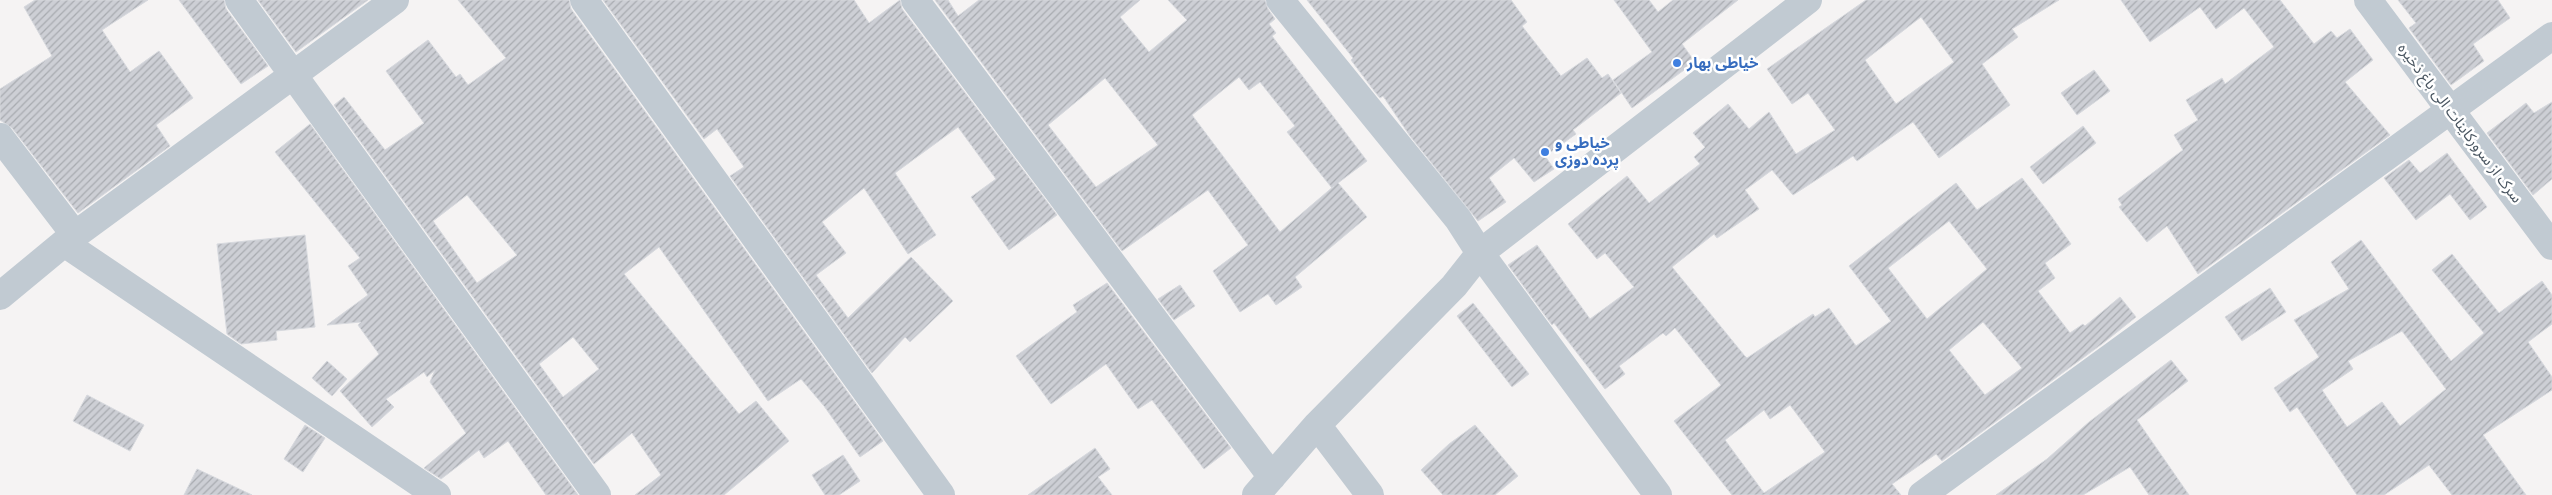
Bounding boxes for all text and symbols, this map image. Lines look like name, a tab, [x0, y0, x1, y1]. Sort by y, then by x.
street label: سرک از سرورکاینات الی باغ ذخیره	[2392, 40, 2526, 208]
place label: خیاطی بهار	[1686, 54, 1759, 72]
marker: خیاطی بهار	[1671, 57, 1683, 69]
place label: خیاطی و پرده دوزی	[1555, 134, 1619, 170]
marker: خیاطی و پرده دوزی	[1539, 146, 1551, 158]

